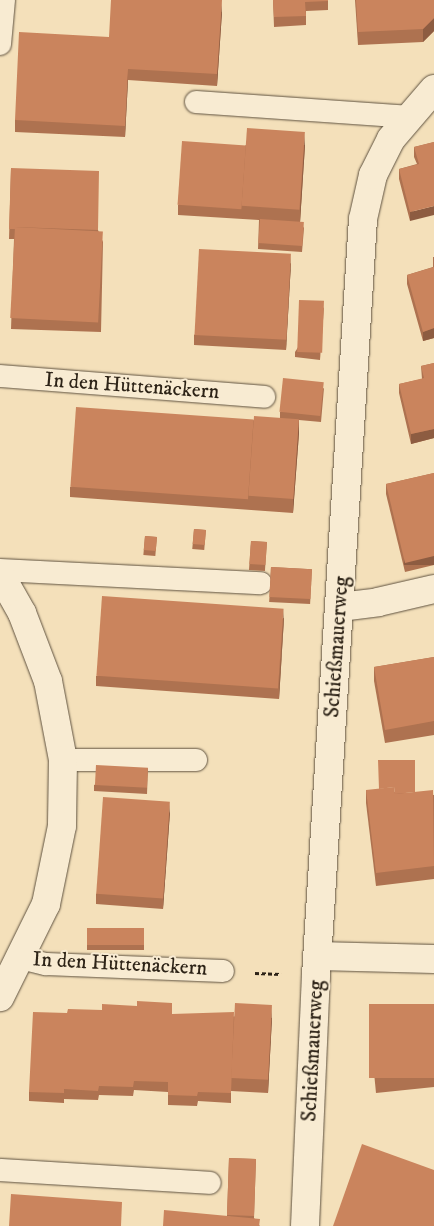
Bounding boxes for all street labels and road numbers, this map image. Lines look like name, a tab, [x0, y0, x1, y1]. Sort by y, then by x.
street label: In den Hüttenäckern	[44, 367, 220, 405]
street label: Schießmauerweg	[319, 575, 355, 719]
street label: In den Hüttenäckern	[32, 947, 208, 981]
street label: Schießmauerweg	[297, 980, 329, 1122]

